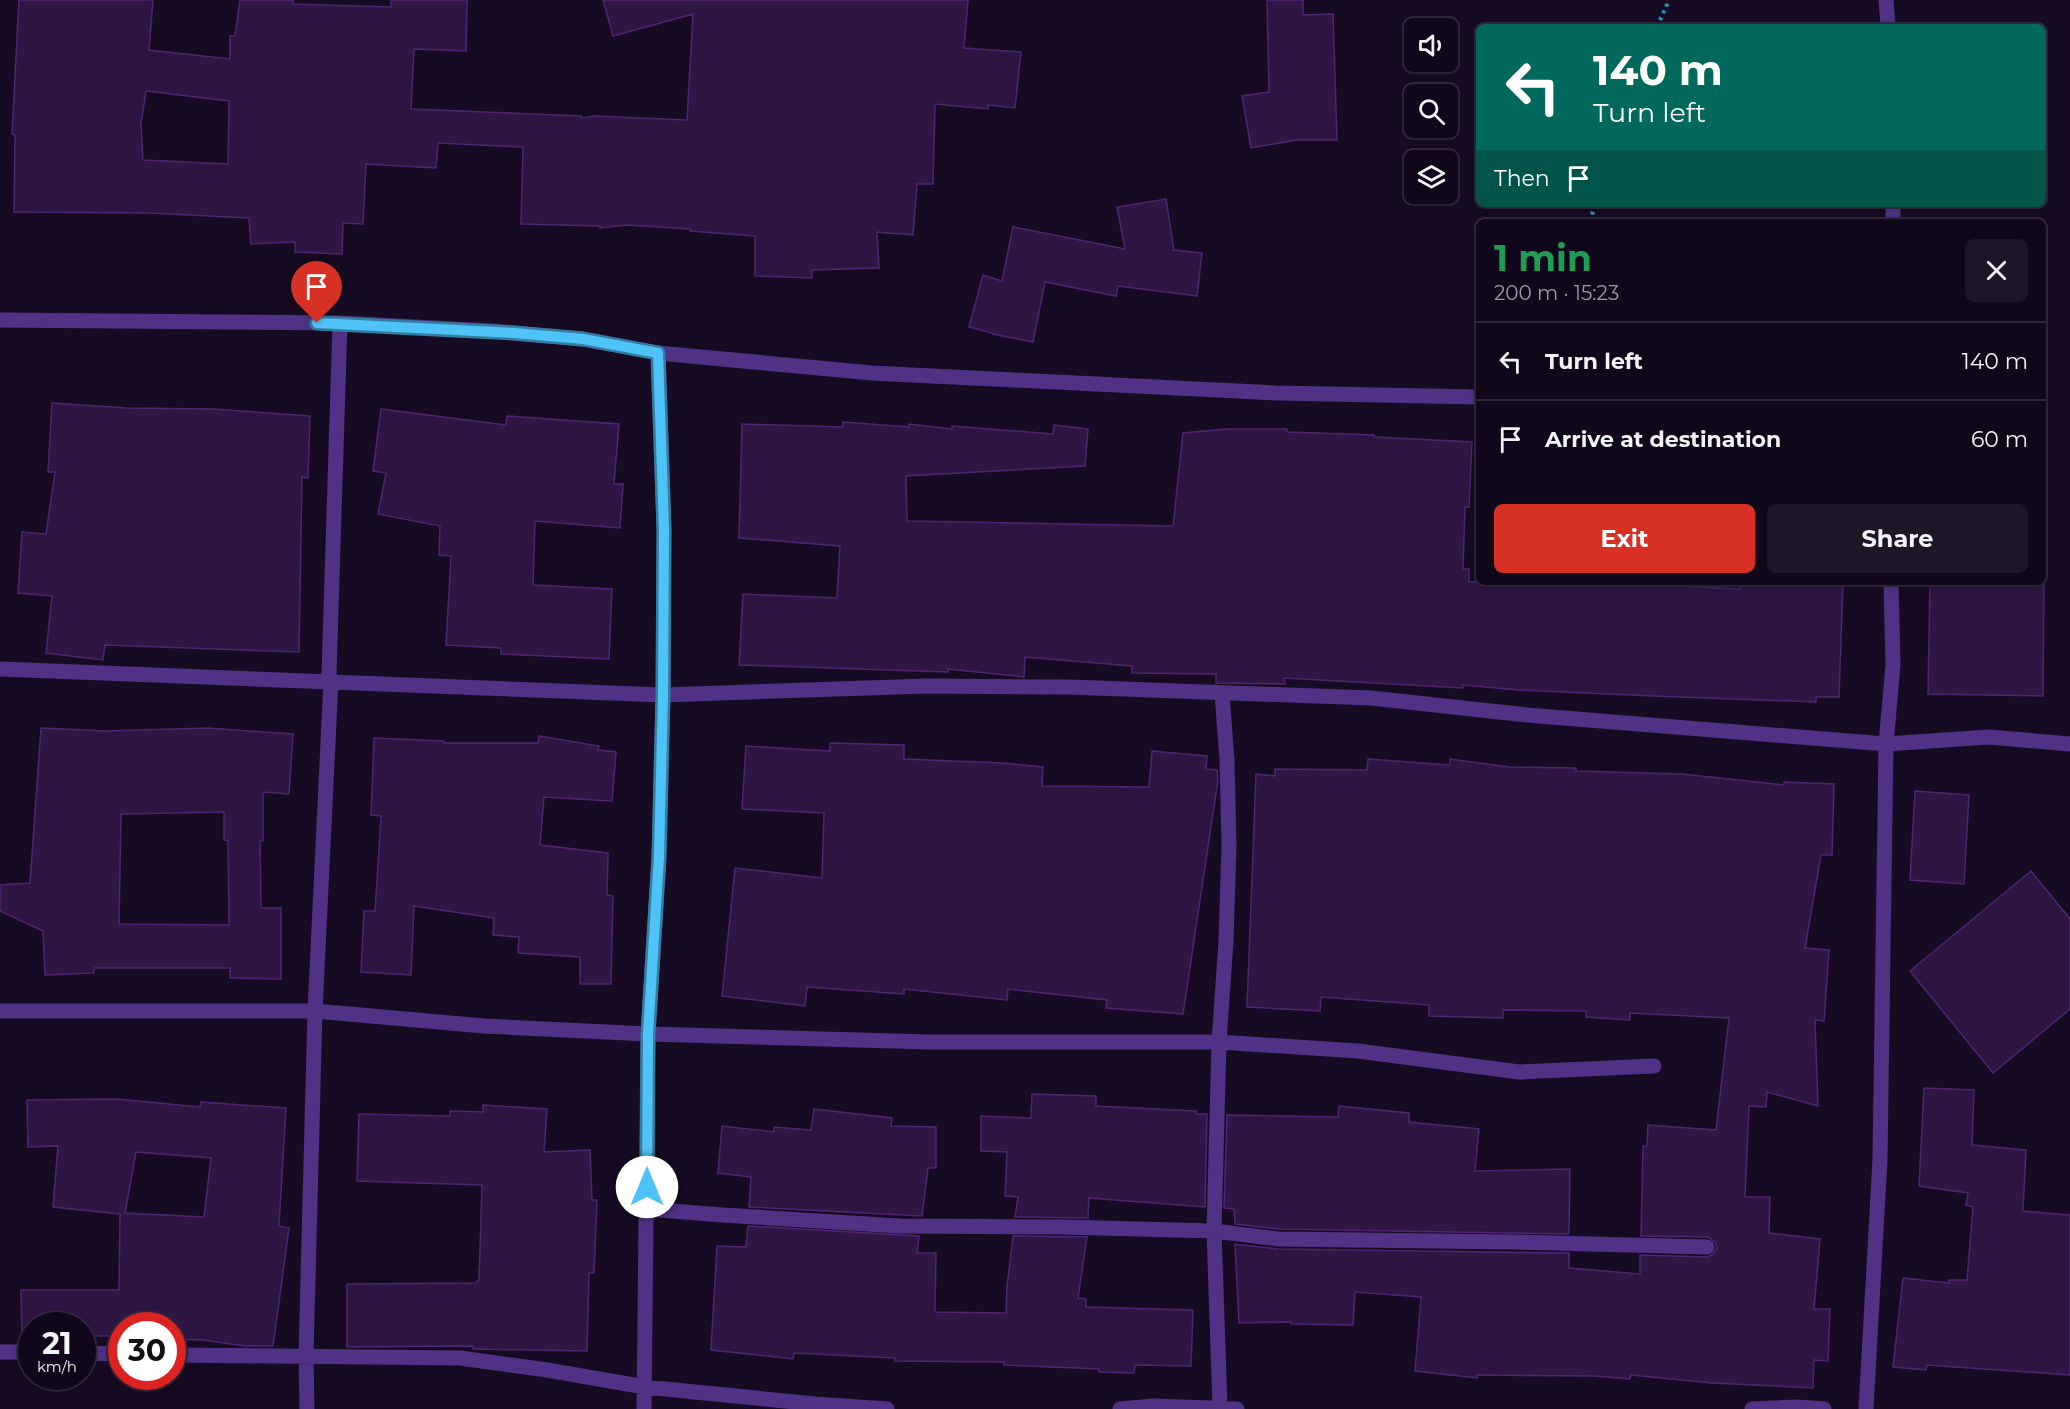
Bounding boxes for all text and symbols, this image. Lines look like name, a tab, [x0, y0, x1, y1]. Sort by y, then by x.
map controls	[1404, 18, 1458, 204]
button: sound	[1404, 18, 1458, 72]
text: 140 m	[1593, 44, 1723, 96]
icon: left	[1494, 48, 1572, 126]
button: search	[1404, 84, 1458, 138]
text: Turn left	[1593, 96, 1706, 129]
button: layers	[1404, 150, 1458, 204]
icon: arrive	[1562, 162, 1595, 195]
text: Then	[1494, 165, 1550, 192]
text: 1 min	[1494, 236, 1592, 280]
button: close	[1965, 239, 2028, 302]
pin	[291, 261, 342, 323]
icon: arrive	[300, 270, 333, 303]
text: 200 m · 15:23	[1494, 281, 1619, 305]
icon: left	[1494, 345, 1527, 378]
text: Turn left	[1545, 348, 1643, 375]
text: 140 m	[1962, 348, 2028, 375]
icon: arrive	[1494, 423, 1527, 456]
text: Arrive at destination	[1545, 426, 1781, 453]
text: 60 m	[1971, 426, 2028, 453]
button: Exit	[1494, 504, 1755, 573]
button: Share	[1767, 504, 2028, 573]
position arrow	[615, 1155, 679, 1219]
speed limit sign: 30	[108, 1312, 186, 1390]
text: 21	[42, 1325, 72, 1362]
text: km/h	[37, 1357, 77, 1376]

